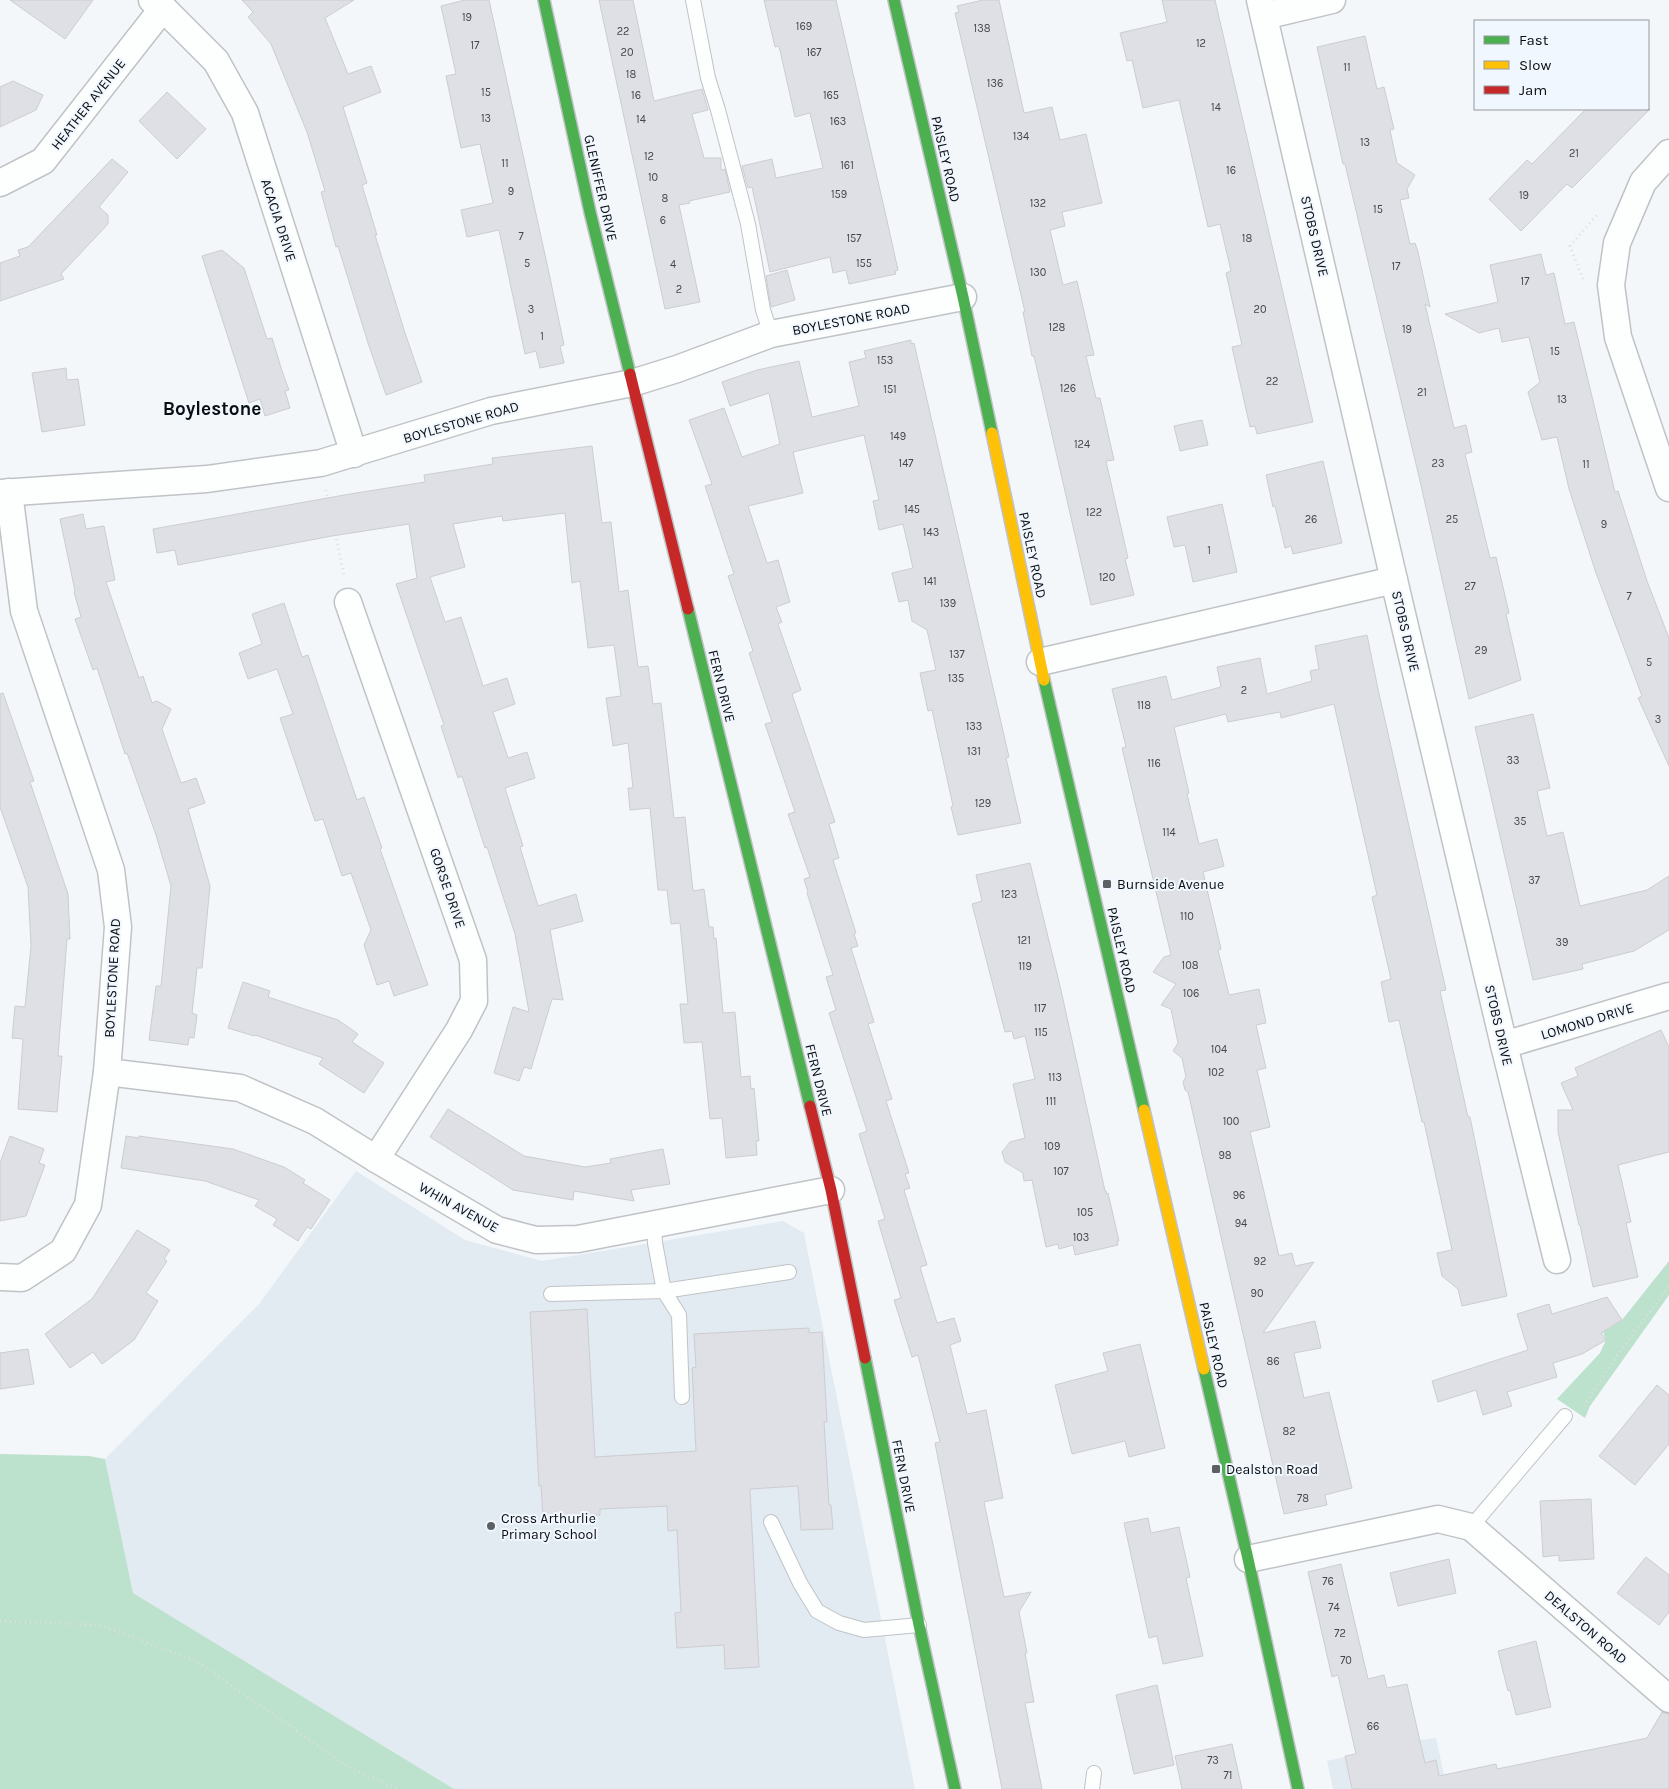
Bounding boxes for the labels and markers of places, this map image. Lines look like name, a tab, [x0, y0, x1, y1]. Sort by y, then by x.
place label: Burnside Avenue	[1117, 876, 1224, 893]
marker: Burnside Avenue	[1101, 878, 1113, 890]
place label: Dealston Road	[1226, 1461, 1318, 1478]
marker: Dealston Road	[1210, 1463, 1222, 1475]
place label: Cross Arthurlie Primary School	[501, 1510, 597, 1543]
marker: Cross Arthurlie Primary School	[485, 1520, 497, 1532]

